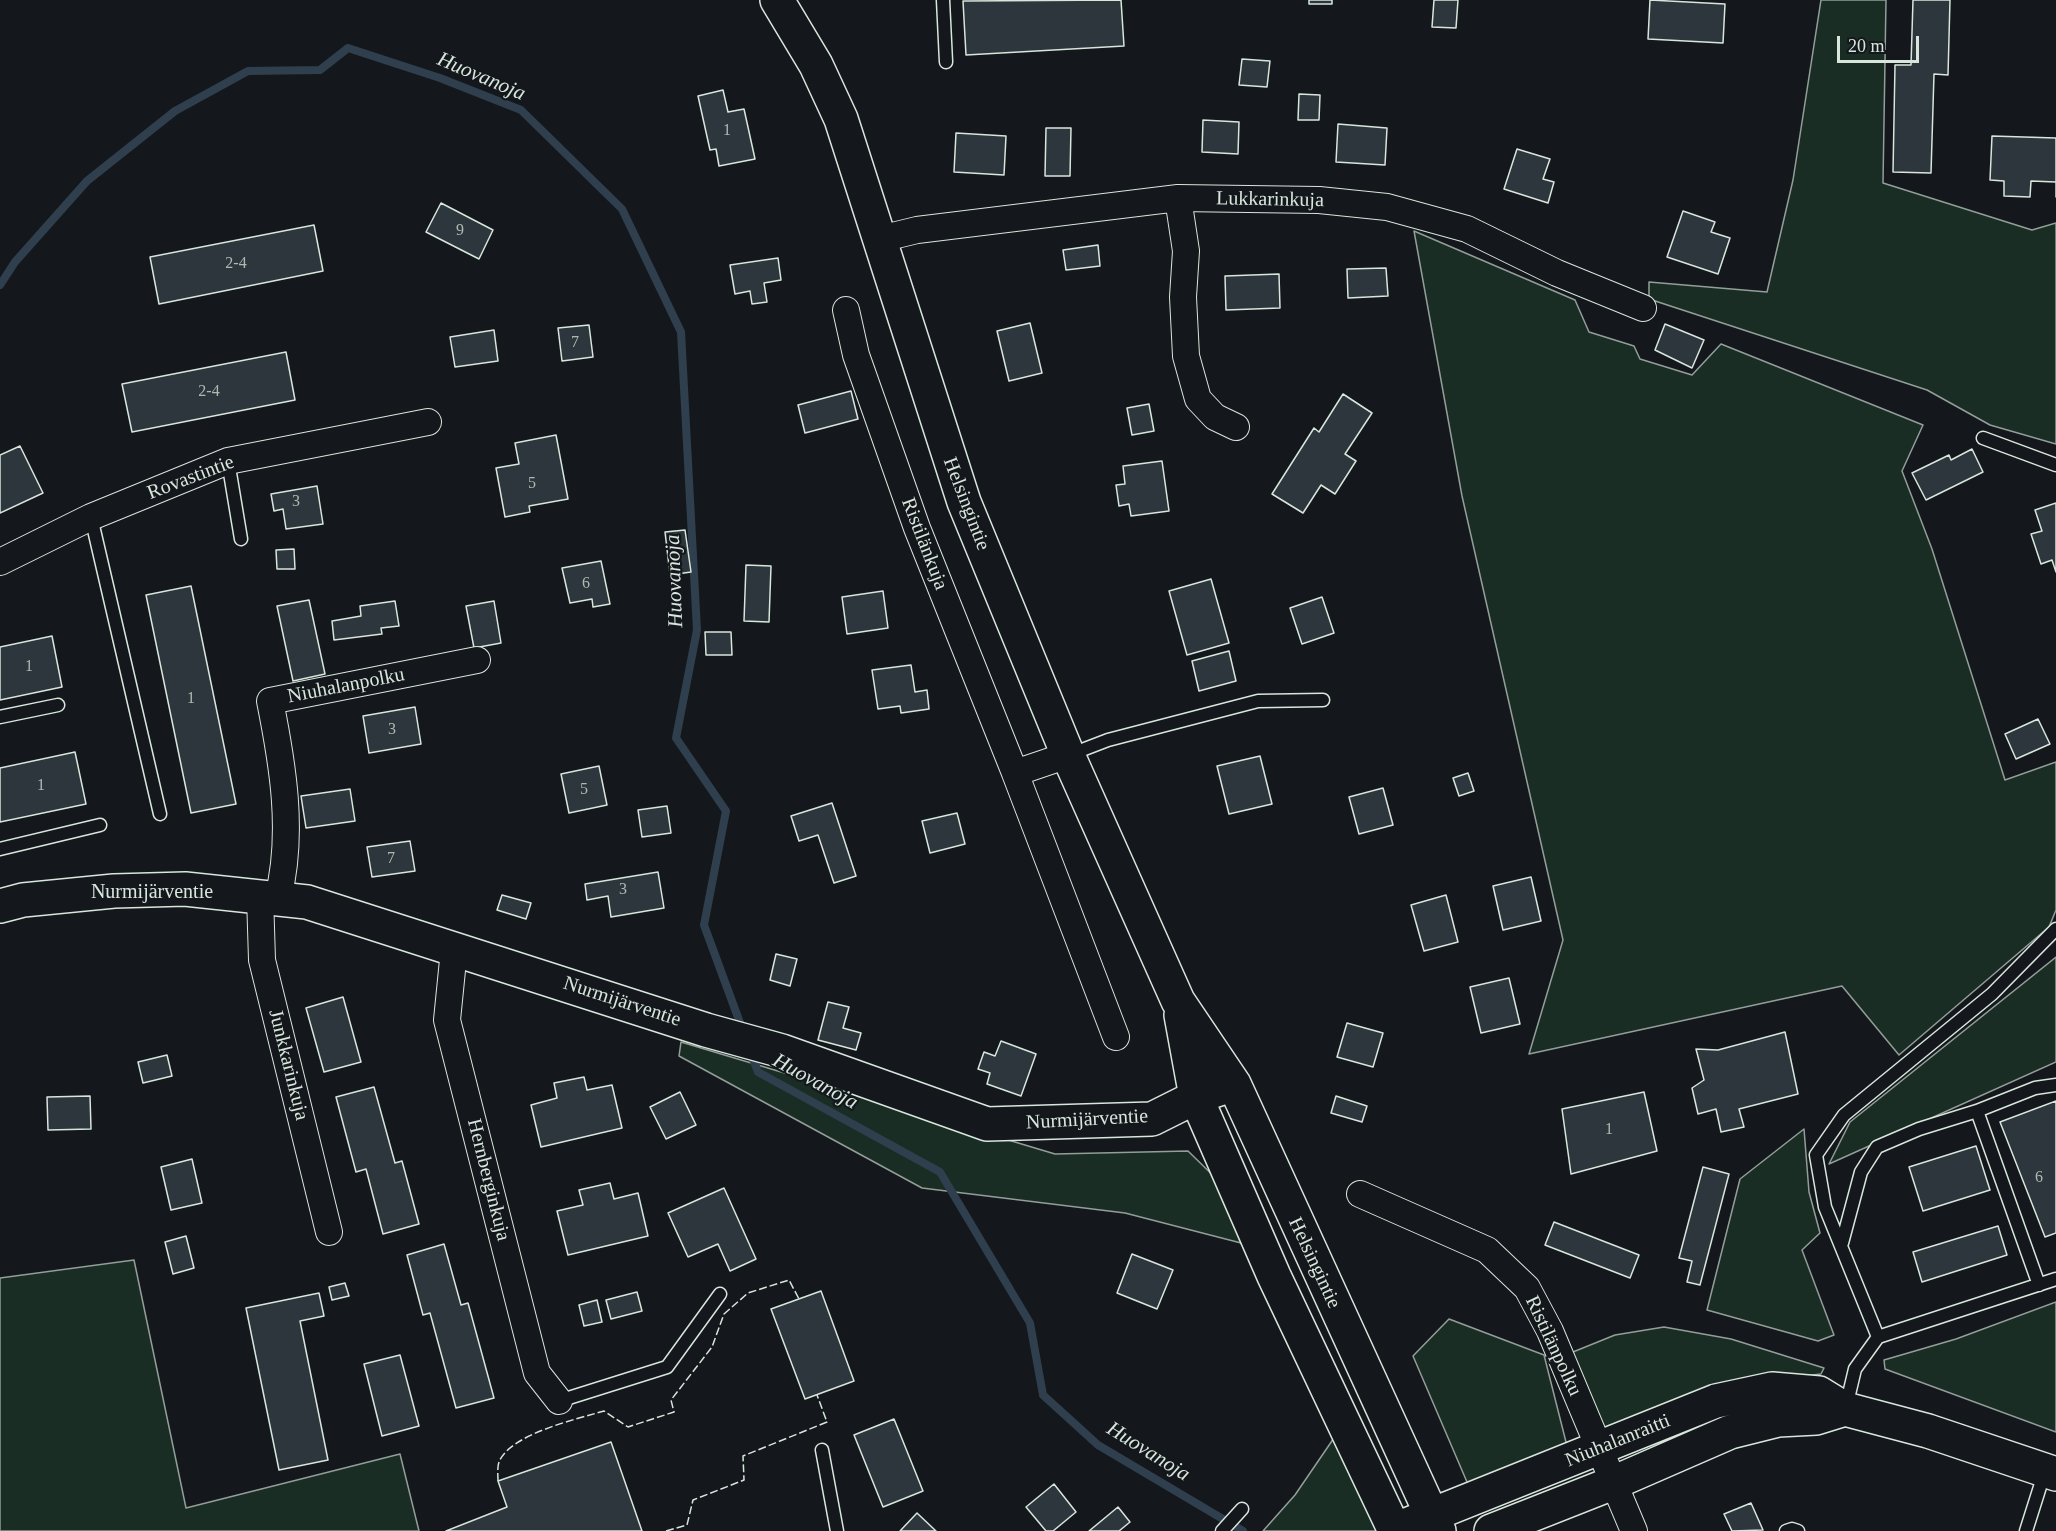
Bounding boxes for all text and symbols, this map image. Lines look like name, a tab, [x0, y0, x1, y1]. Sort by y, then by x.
scale bar	[1840, 24, 1922, 62]
text: 20 m	[1848, 36, 1885, 56]
water label: Huovanoja	[433, 47, 529, 107]
house number: 1	[723, 121, 731, 141]
street label: Lukkarinkuja	[1216, 187, 1324, 213]
house number: 9	[456, 221, 464, 241]
house number: 2-4	[225, 254, 247, 274]
house number: 7	[571, 333, 579, 353]
house number: 2-4	[198, 382, 220, 402]
street label: Rovastintie	[144, 450, 238, 506]
street label: Helsingintie	[937, 454, 995, 554]
house number: 5	[528, 474, 536, 494]
house number: 3	[292, 492, 300, 512]
street label: Ristilänkuja	[895, 495, 953, 593]
water label: Huovanoja	[661, 534, 689, 628]
house number: 6	[582, 574, 590, 594]
house number: 1	[25, 657, 33, 677]
street label: Niuhalanpolku	[285, 663, 407, 709]
house number: 1	[187, 689, 195, 709]
house number: 3	[388, 720, 396, 740]
house number: 1	[37, 776, 45, 796]
house number: 5	[580, 780, 588, 800]
house number: 7	[387, 849, 395, 869]
house number: 3	[619, 880, 627, 900]
street label: Nurmijärventie	[91, 881, 213, 905]
street label: Nurmijärventie	[560, 972, 684, 1032]
street label: Junkkarinkuja	[263, 1007, 313, 1123]
water label: Huovanoja	[768, 1048, 862, 1116]
street label: Nurmijärventie	[1025, 1105, 1149, 1135]
street label: Hernberginkuja	[461, 1116, 515, 1244]
house number: 1	[1605, 1120, 1613, 1140]
house number: 6	[2035, 1168, 2043, 1188]
street label: Helsingintie	[1282, 1214, 1346, 1312]
street label: Ristilänpolku	[1519, 1292, 1587, 1400]
street label: Niuhalanraitti	[1562, 1409, 1674, 1473]
water label: Huovanoja	[1102, 1417, 1194, 1487]

